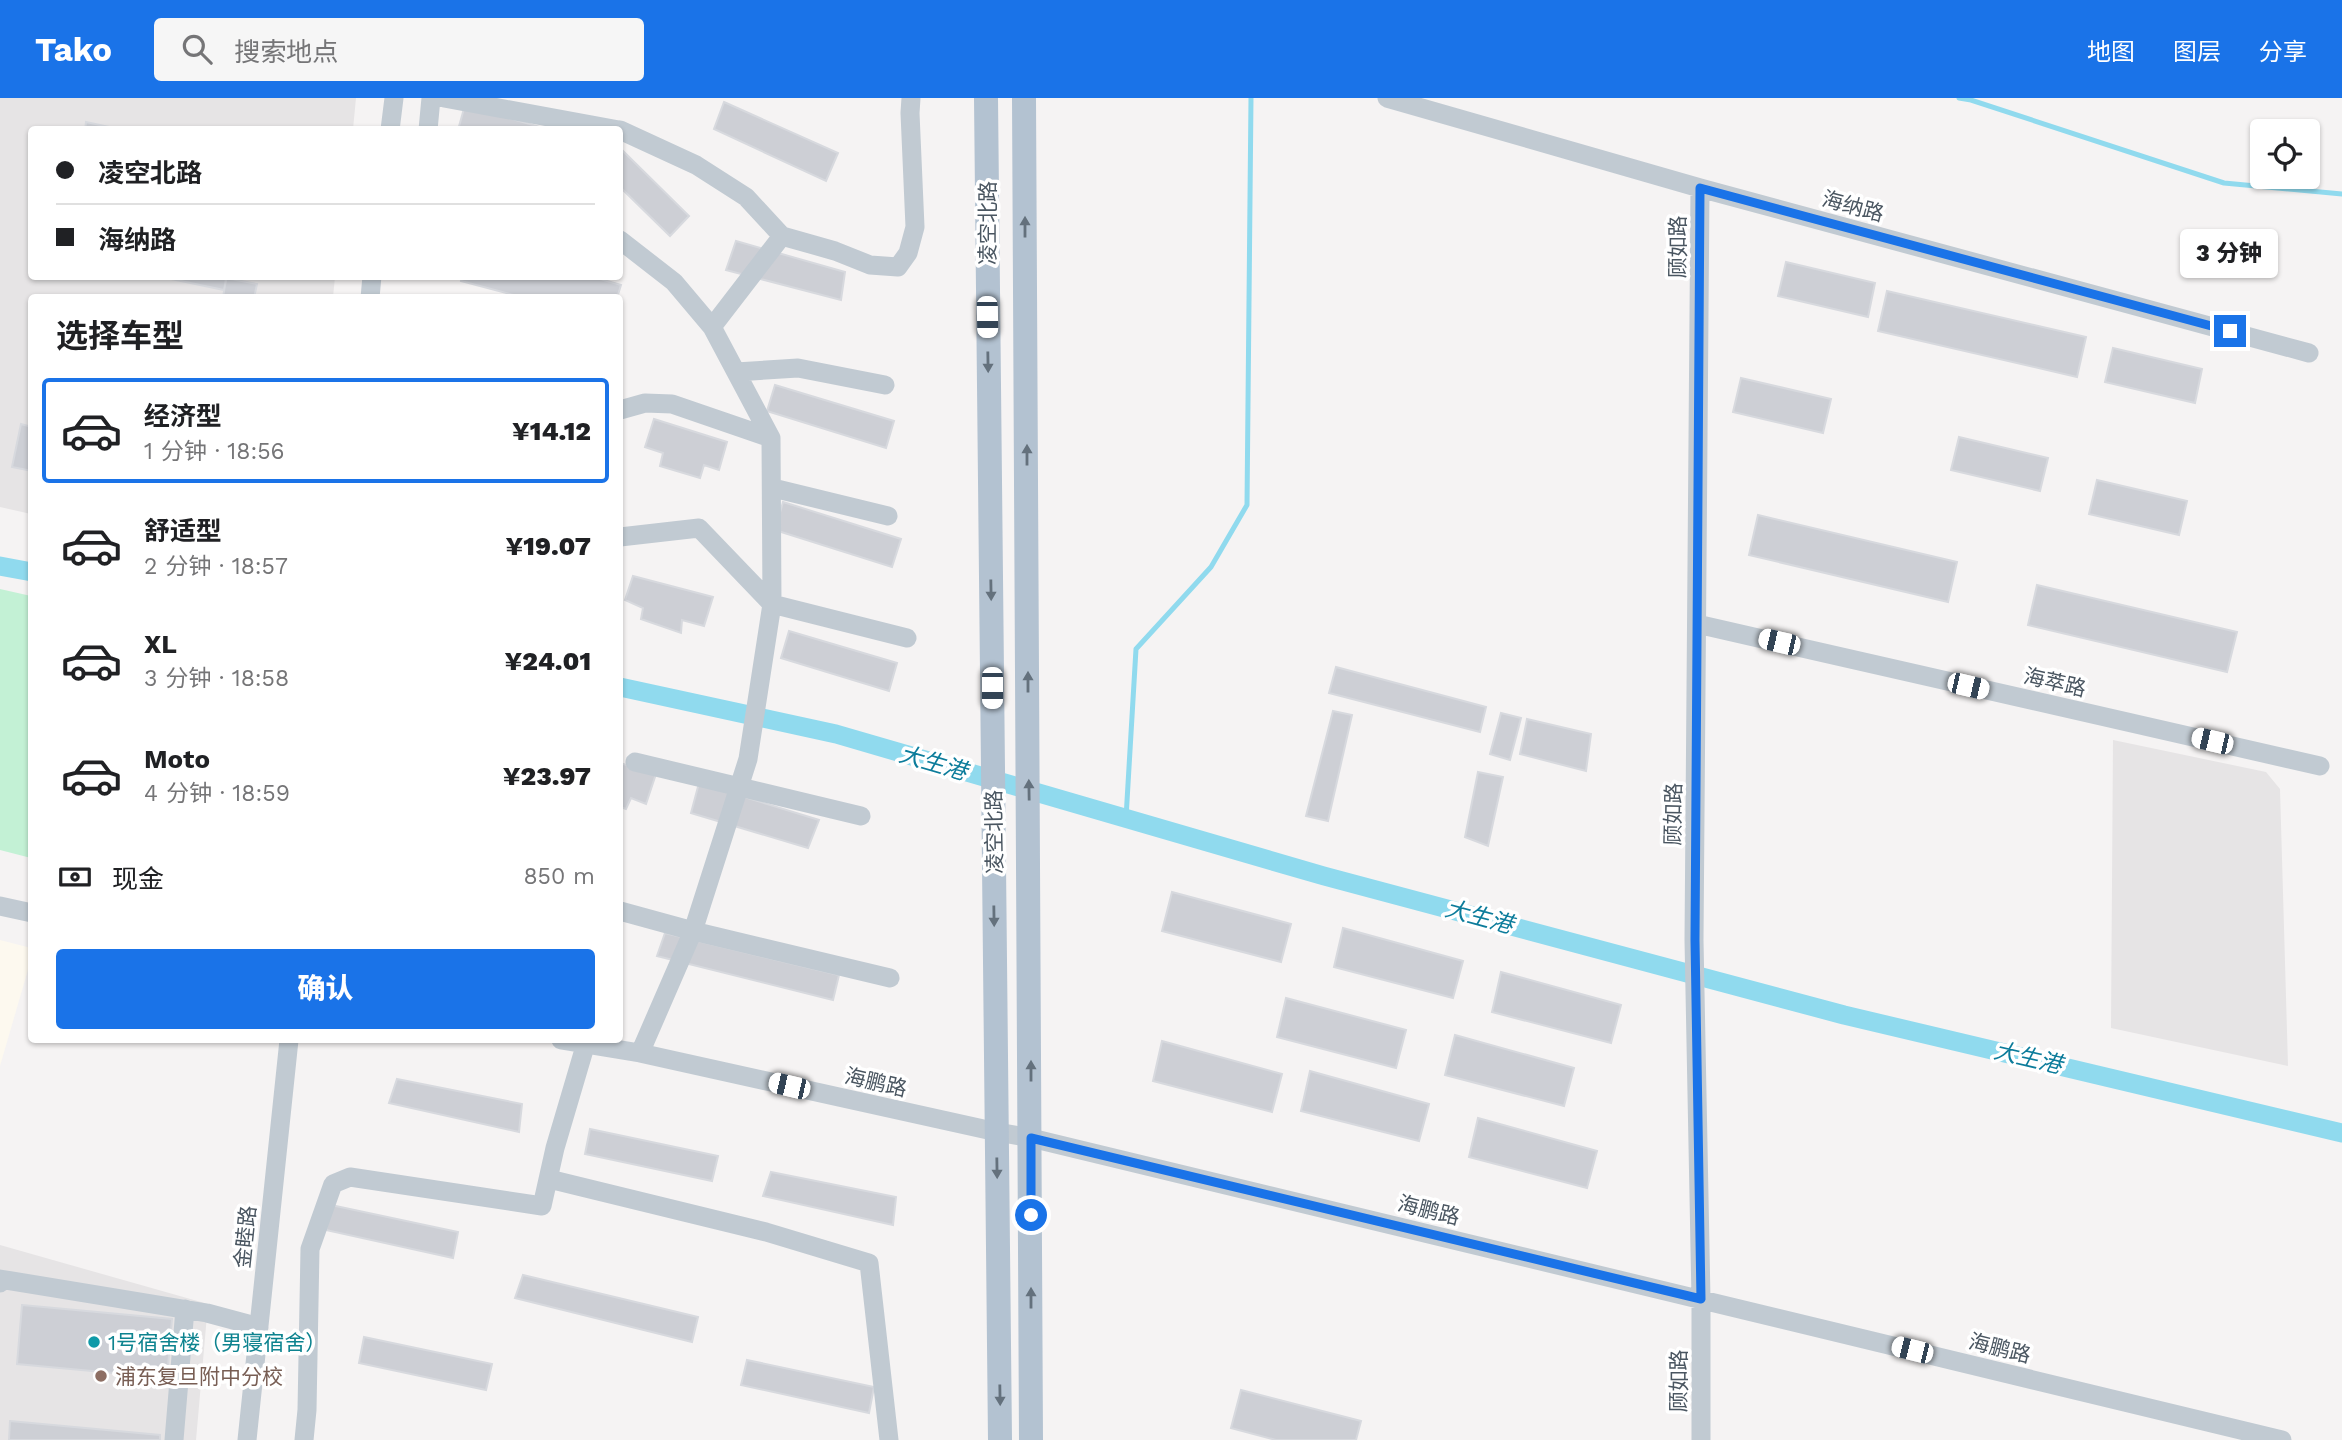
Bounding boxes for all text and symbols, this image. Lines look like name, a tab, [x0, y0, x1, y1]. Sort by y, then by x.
search box	[154, 18, 644, 81]
text: Tako	[35, 30, 112, 69]
icon: search	[178, 30, 216, 68]
text: 搜索地点	[234, 37, 338, 67]
text: 地图	[2087, 38, 2135, 66]
text: 图层	[2173, 38, 2221, 66]
text: 分享	[2259, 38, 2307, 66]
map controls	[2250, 119, 2320, 189]
button: locate	[2250, 119, 2320, 189]
text: 凌空北路	[98, 158, 202, 188]
street label: 凌空北路	[975, 181, 1000, 265]
street label: 海纳路	[1819, 186, 1887, 226]
one-way arrow	[1020, 216, 1031, 238]
street label: 顾如路	[1665, 216, 1690, 279]
text: 海纳路	[98, 225, 176, 255]
callout: 3 分钟	[2181, 230, 2279, 278]
text: 3 分钟	[2196, 240, 2262, 267]
car	[977, 296, 998, 338]
route end	[2214, 315, 2246, 347]
text: 选择车型	[56, 317, 184, 355]
one-way arrow	[982, 351, 994, 373]
icon: car	[60, 399, 123, 462]
text: 经济型	[144, 401, 222, 431]
text: ¥14.12	[512, 416, 591, 446]
text: 1 分钟 · 18:56	[144, 438, 285, 465]
one-way arrow	[1021, 444, 1033, 466]
icon: car	[60, 514, 123, 577]
text: 舒适型	[144, 516, 222, 546]
text: ¥19.07	[506, 531, 591, 561]
text: 2 分钟 · 18:57	[144, 553, 288, 580]
one-way arrow	[985, 579, 997, 601]
car	[1757, 627, 1802, 657]
icon: car	[60, 629, 123, 692]
text: XL	[144, 629, 177, 659]
text: ¥24.01	[505, 646, 591, 676]
street label: 海萃路	[2021, 663, 2089, 701]
text: 3 分钟 · 18:58	[144, 665, 289, 692]
car	[982, 667, 1003, 709]
one-way arrow	[1022, 671, 1034, 693]
car	[1946, 671, 1991, 701]
car	[2190, 726, 2235, 756]
water label: 大生港	[896, 741, 973, 786]
icon: car	[60, 744, 123, 807]
text: Moto	[144, 744, 210, 774]
text: ¥23.97	[503, 761, 591, 791]
one-way arrow	[1023, 778, 1035, 800]
text: 4 分钟 · 18:59	[144, 780, 290, 807]
street label: 顾如路	[1660, 782, 1686, 846]
street label: 凌空北路	[981, 790, 1007, 874]
icon: cash	[56, 858, 94, 896]
text: 850 m	[523, 863, 595, 890]
text: 现金	[112, 864, 164, 894]
water label: 大生港	[1442, 895, 1519, 940]
one-way arrow	[989, 905, 1000, 927]
button: 确认	[56, 949, 595, 1029]
water label: 大生港	[1991, 1037, 2068, 1080]
one-way arrow	[1025, 1060, 1037, 1082]
street label: 海鹏路	[842, 1063, 910, 1101]
car	[767, 1071, 812, 1101]
one-way arrow	[991, 1157, 1003, 1179]
street label: 海鹏路	[1395, 1190, 1463, 1230]
route start	[1015, 1199, 1047, 1231]
street label: 金睦路	[229, 1204, 261, 1270]
one-way arrow	[1025, 1287, 1037, 1309]
street label: 海鹏路	[1966, 1328, 2034, 1368]
place label: 1号宿舍楼（男寝宿舍）	[108, 1330, 326, 1355]
marker: 1号宿舍楼（男寝宿舍）	[86, 1334, 102, 1350]
car	[1890, 1335, 1935, 1365]
street label: 顾如路	[1666, 1350, 1691, 1413]
place label: 浦东复旦附中分校	[115, 1364, 283, 1389]
marker: 浦东复旦附中分校	[93, 1368, 109, 1384]
one-way arrow	[994, 1384, 1006, 1406]

